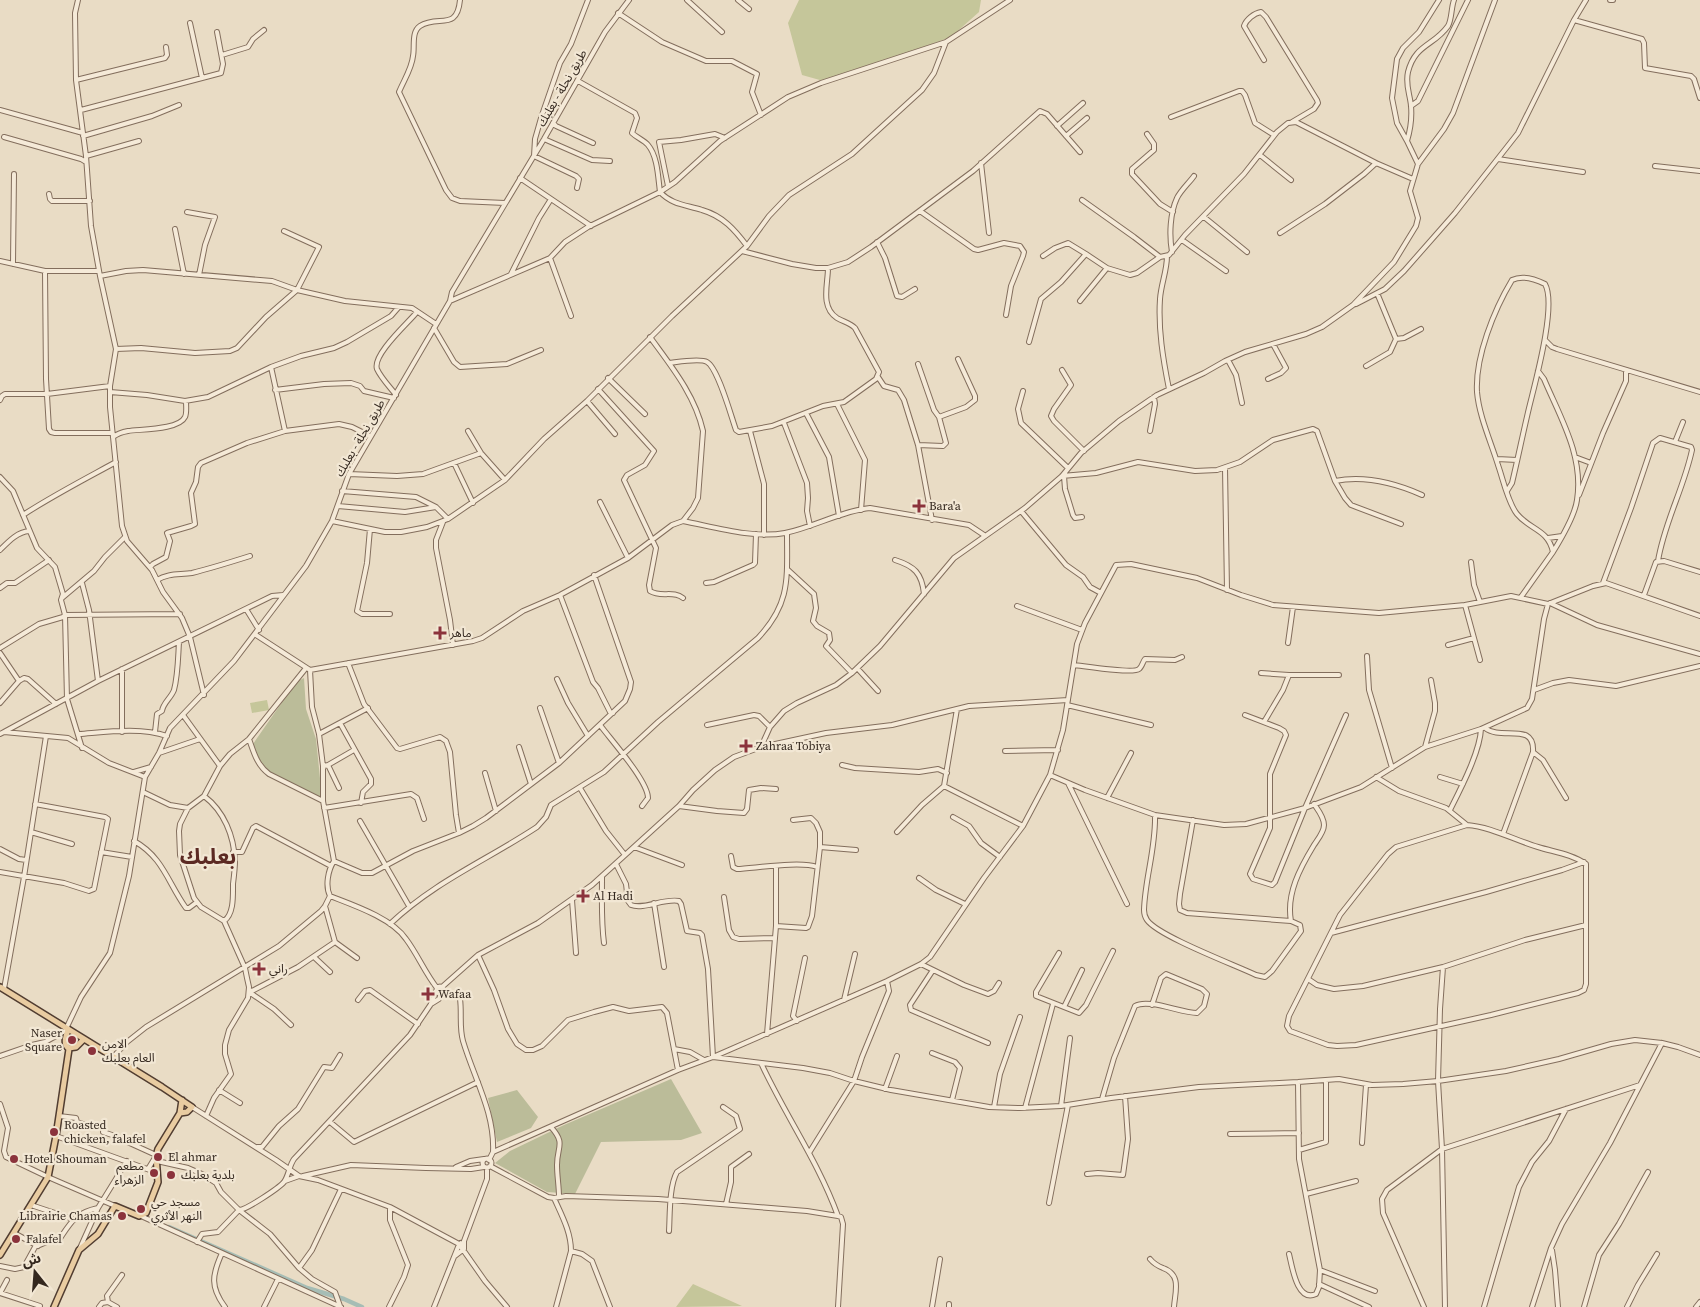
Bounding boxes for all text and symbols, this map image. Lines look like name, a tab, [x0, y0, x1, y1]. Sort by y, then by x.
street label: طريق نحلة - بعلبك	[533, 47, 591, 129]
street label: طريق نحلة - بعلبك	[331, 397, 389, 479]
place label: Bara'a	[929, 498, 962, 514]
marker: Bara'a	[913, 500, 925, 512]
place label: ماهر	[449, 625, 471, 641]
marker: ماهر	[434, 627, 446, 639]
place label: Zahraa Tobiya	[756, 738, 832, 754]
marker: Zahraa Tobiya	[740, 740, 752, 752]
district label: بعلبك	[180, 841, 236, 871]
place label: Al Hadi	[593, 888, 633, 904]
marker: Al Hadi	[577, 890, 589, 902]
place label: راني	[269, 961, 288, 979]
marker: راني	[253, 963, 265, 975]
place label: Wafaa	[438, 986, 472, 1002]
marker: Wafaa	[422, 988, 434, 1000]
place label: Naser Square	[25, 1025, 62, 1055]
marker: Naser Square	[66, 1034, 78, 1046]
place label: الامن العام بعلبك	[102, 1036, 155, 1067]
marker: الامن العام بعلبك	[86, 1045, 98, 1057]
place label: Roasted chicken, falafel	[64, 1117, 146, 1147]
marker: Roasted chicken, falafel	[48, 1126, 60, 1138]
place label: El ahmar	[168, 1149, 217, 1165]
place label: Hotel Shouman	[24, 1151, 107, 1167]
marker: El ahmar	[152, 1151, 164, 1163]
marker: Hotel Shouman	[8, 1153, 20, 1165]
place label: مطعم الزهراء	[115, 1158, 144, 1188]
marker: مطعم الزهراء	[148, 1167, 160, 1179]
place label: بلدية بعلبك	[181, 1167, 235, 1183]
marker: بلدية بعلبك	[165, 1169, 177, 1181]
place label: مسجد حي النهر الأثري	[151, 1194, 202, 1226]
marker: مسجد حي النهر الأثري	[135, 1203, 147, 1215]
place label: Librairie Chamas	[19, 1208, 112, 1224]
marker: Librairie Chamas	[116, 1210, 128, 1222]
place label: Falafel	[26, 1231, 62, 1247]
marker: Falafel	[10, 1233, 22, 1245]
north arrow	[10, 1247, 60, 1297]
text: ش	[19, 1247, 43, 1272]

